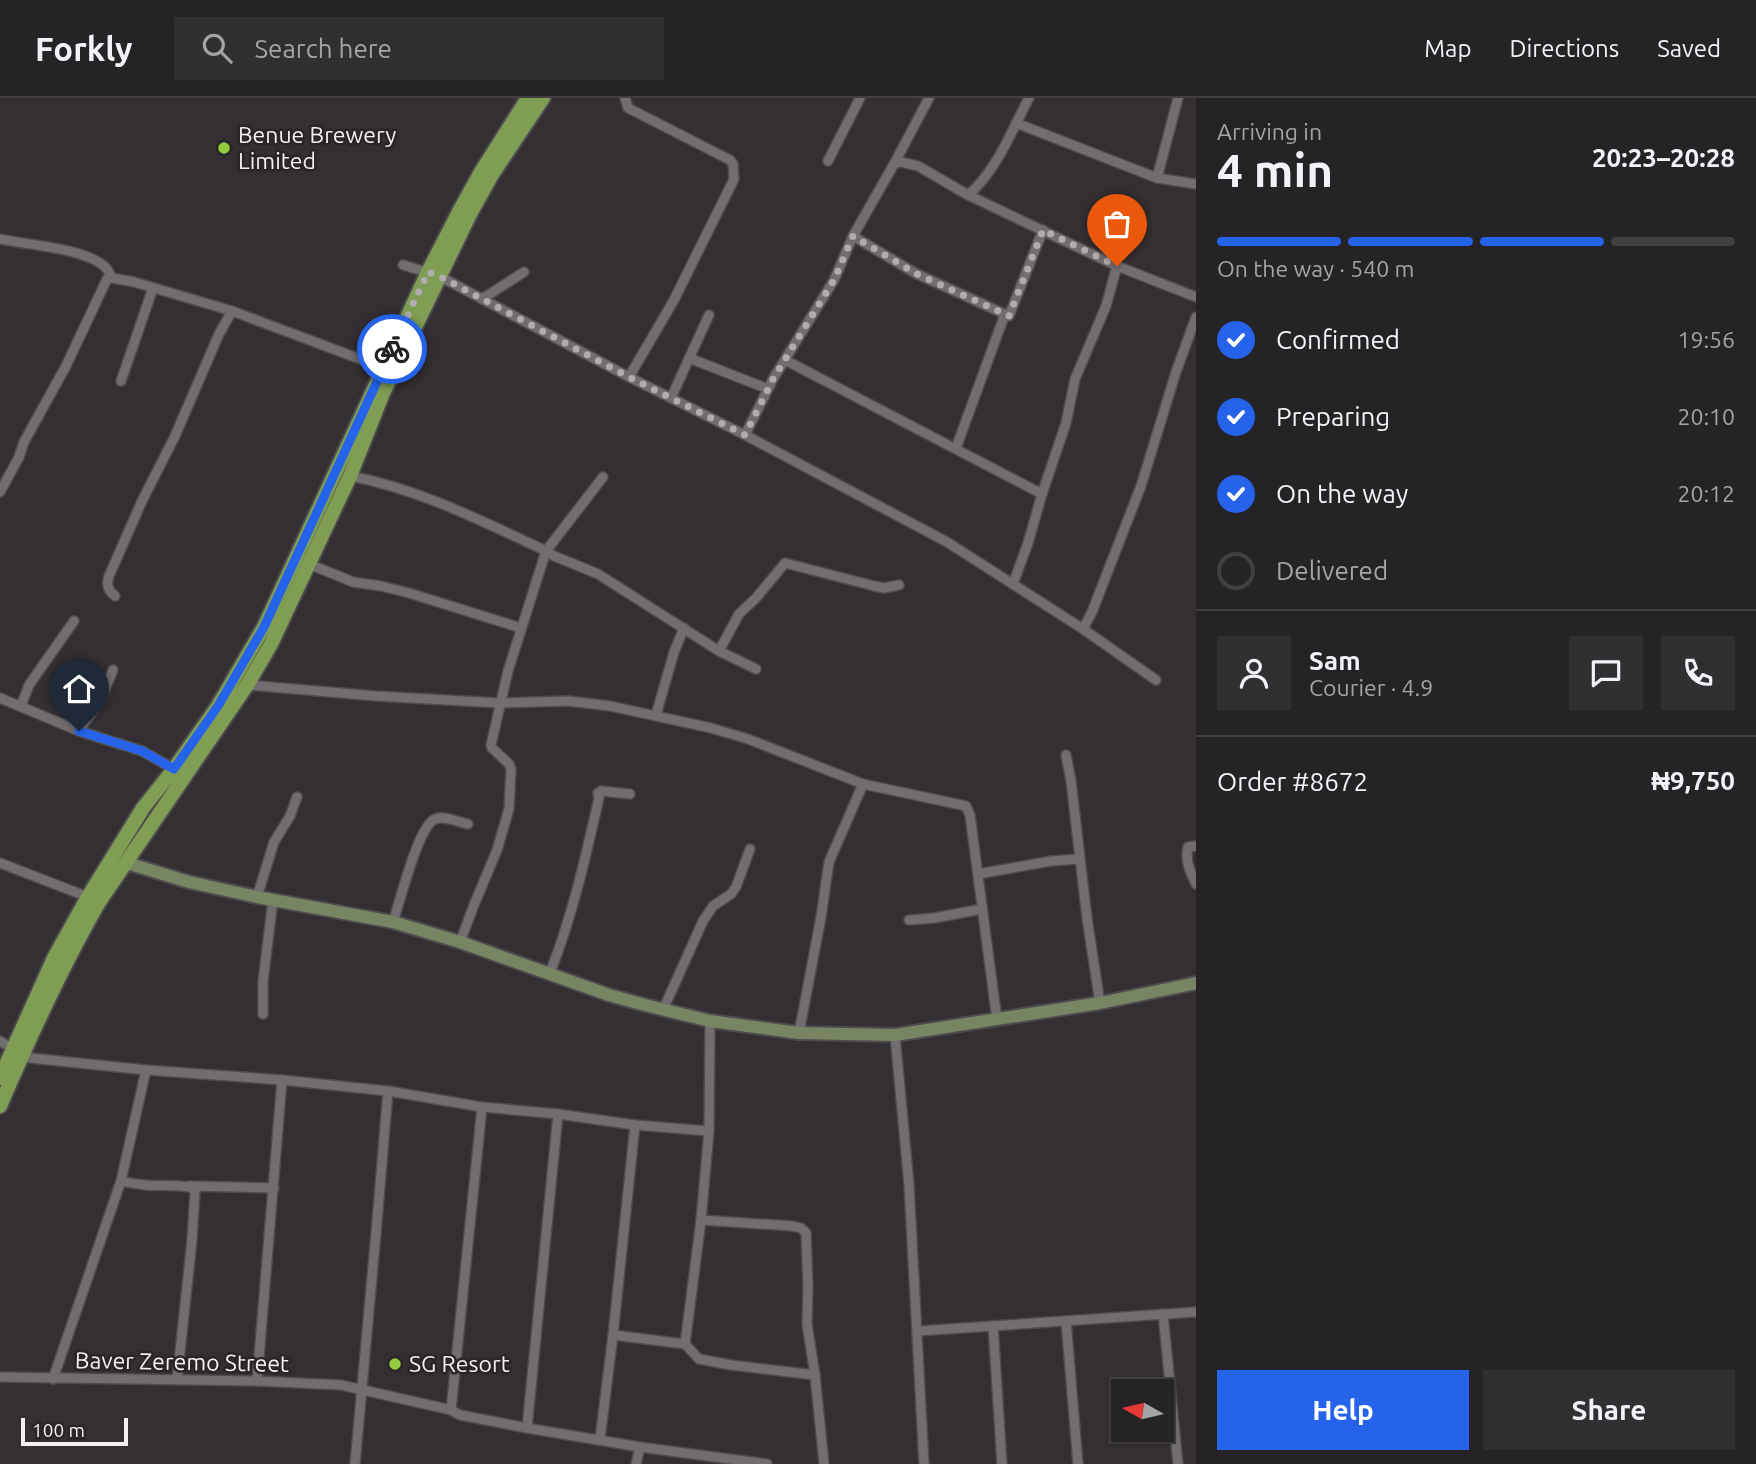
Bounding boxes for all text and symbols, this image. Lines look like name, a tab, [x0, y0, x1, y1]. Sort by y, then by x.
search box	[174, 17, 664, 80]
icon: search	[198, 29, 236, 67]
text: Forkly	[35, 30, 132, 67]
text: Search here	[254, 34, 392, 63]
text: Map	[1424, 35, 1471, 62]
text: Directions	[1509, 35, 1619, 62]
text: Saved	[1657, 35, 1721, 62]
text: Arriving in	[1217, 119, 1322, 144]
place label: Benue Brewery Limited	[238, 122, 396, 173]
marker: Benue Brewery Limited	[216, 140, 232, 156]
text: 20:23–20:28	[1592, 143, 1735, 172]
text: 4 min	[1217, 144, 1333, 196]
pin	[1087, 194, 1147, 266]
icon: bag	[1098, 205, 1136, 243]
text: On the way · 540 m	[1217, 256, 1414, 281]
courier	[357, 314, 427, 384]
icon: check	[1217, 321, 1255, 359]
text: Confirmed	[1276, 325, 1400, 354]
text: 19:56	[1677, 327, 1735, 352]
icon: bike	[373, 330, 411, 368]
icon: check	[1217, 398, 1255, 436]
text: Preparing	[1276, 402, 1390, 431]
text: 20:10	[1677, 404, 1735, 429]
icon: check	[1217, 475, 1255, 513]
text: On the way	[1276, 479, 1408, 508]
text: 20:12	[1677, 481, 1735, 506]
text: Delivered	[1276, 556, 1388, 585]
button: person	[1217, 636, 1291, 710]
button: chat	[1569, 636, 1643, 710]
button: phone	[1661, 636, 1735, 710]
text: Sam	[1309, 646, 1361, 675]
pin	[49, 659, 109, 731]
icon: home	[60, 670, 98, 708]
text: Courier · 4.9	[1309, 675, 1433, 700]
text: ₦9,750	[1651, 766, 1735, 795]
text: Order #8672	[1217, 767, 1368, 796]
street label: Baver Zeremo Street	[75, 1347, 289, 1376]
place label: SG Resort	[409, 1351, 510, 1376]
marker: SG Resort	[387, 1356, 403, 1372]
button: Help	[1217, 1370, 1469, 1450]
button: Share	[1483, 1370, 1735, 1450]
north arrow	[1111, 1379, 1174, 1442]
map controls	[1111, 1379, 1174, 1442]
scale bar	[21, 1415, 128, 1447]
text: 100 m	[32, 1419, 85, 1441]

